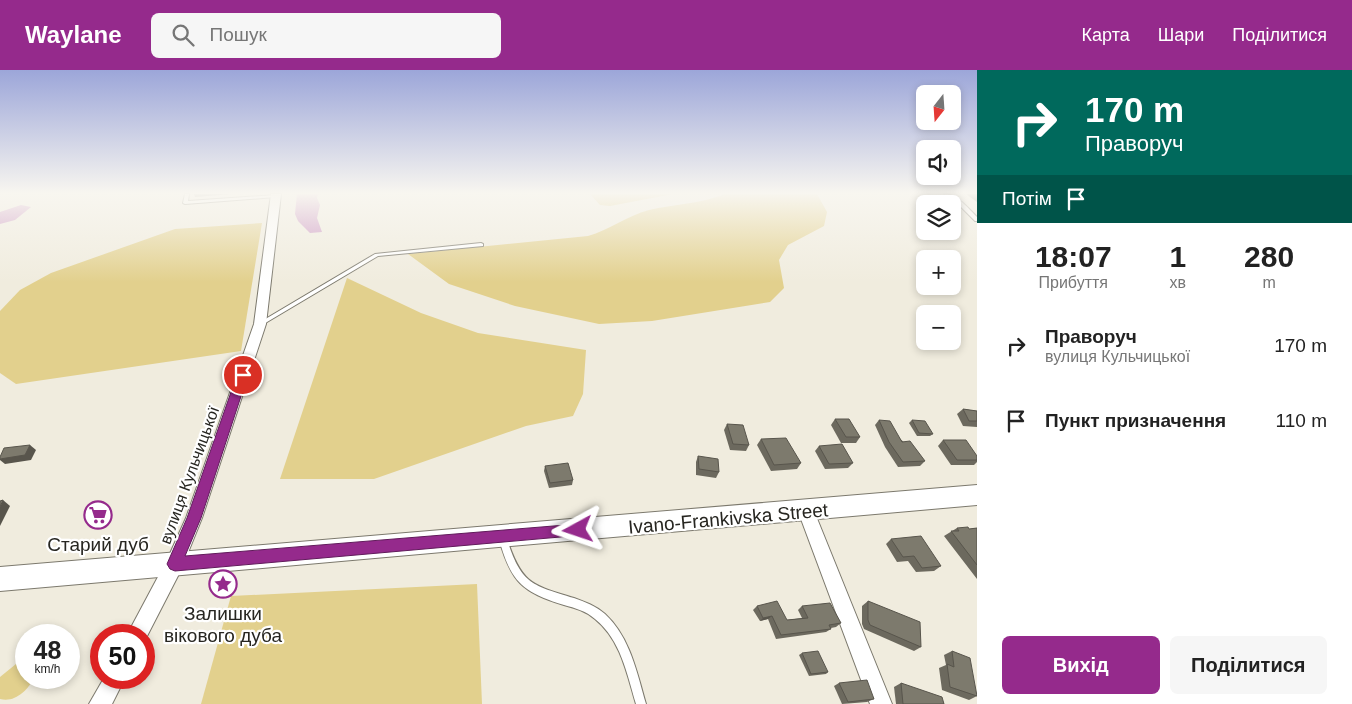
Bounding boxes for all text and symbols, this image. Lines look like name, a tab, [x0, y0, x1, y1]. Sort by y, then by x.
search box	[151, 13, 501, 58]
text: Waylane	[25, 21, 121, 48]
icon: search	[169, 21, 197, 49]
text: Пошук	[209, 24, 267, 45]
text: Карта	[1082, 25, 1130, 45]
text: Шари	[1158, 25, 1204, 45]
text: Поділитися	[1232, 25, 1327, 45]
north arrow	[916, 85, 961, 130]
map controls	[916, 85, 961, 350]
icon: right	[1002, 90, 1067, 155]
text: 170 m	[1085, 90, 1184, 129]
text: Праворуч	[1085, 131, 1183, 156]
button: sound	[916, 140, 961, 185]
icon: arrive	[1062, 185, 1090, 213]
text: Потім	[1002, 188, 1052, 209]
button: layers	[916, 195, 961, 240]
text: 18:07	[1035, 240, 1112, 273]
text: 1	[1169, 240, 1186, 273]
text: 280	[1244, 240, 1294, 273]
button: +	[916, 250, 961, 295]
text: Прибуття	[1039, 274, 1108, 291]
text: хв	[1170, 274, 1186, 291]
text: m	[1262, 274, 1276, 291]
button: −	[916, 305, 961, 350]
text: Праворуч	[1045, 326, 1137, 347]
icon: right	[1002, 332, 1030, 360]
text: 170 m	[1274, 335, 1327, 356]
text: вулиця Кульчицької	[1045, 348, 1190, 365]
pin	[222, 354, 264, 396]
icon: arrive	[229, 361, 257, 389]
street label: вулиця Кульчицької	[157, 404, 222, 546]
icon: arrive	[1002, 407, 1030, 435]
text: Пункт призначення	[1045, 410, 1226, 431]
text: 110 m	[1276, 410, 1327, 431]
street label: Ivano-Frankivska Street	[627, 499, 830, 538]
supermarket icon: Старий дуб	[83, 500, 113, 530]
position arrow	[551, 503, 603, 555]
place label: Старий дуб	[47, 534, 149, 555]
place icon: Залишки вікового дуба	[208, 569, 238, 599]
place label: Залишки вікового дуба	[164, 603, 282, 646]
speed limit sign: 50	[90, 624, 155, 689]
text: 48	[34, 636, 61, 664]
button: Вихід	[1002, 636, 1160, 694]
button: Поділитися	[1170, 636, 1327, 694]
text: km/h	[34, 662, 61, 676]

